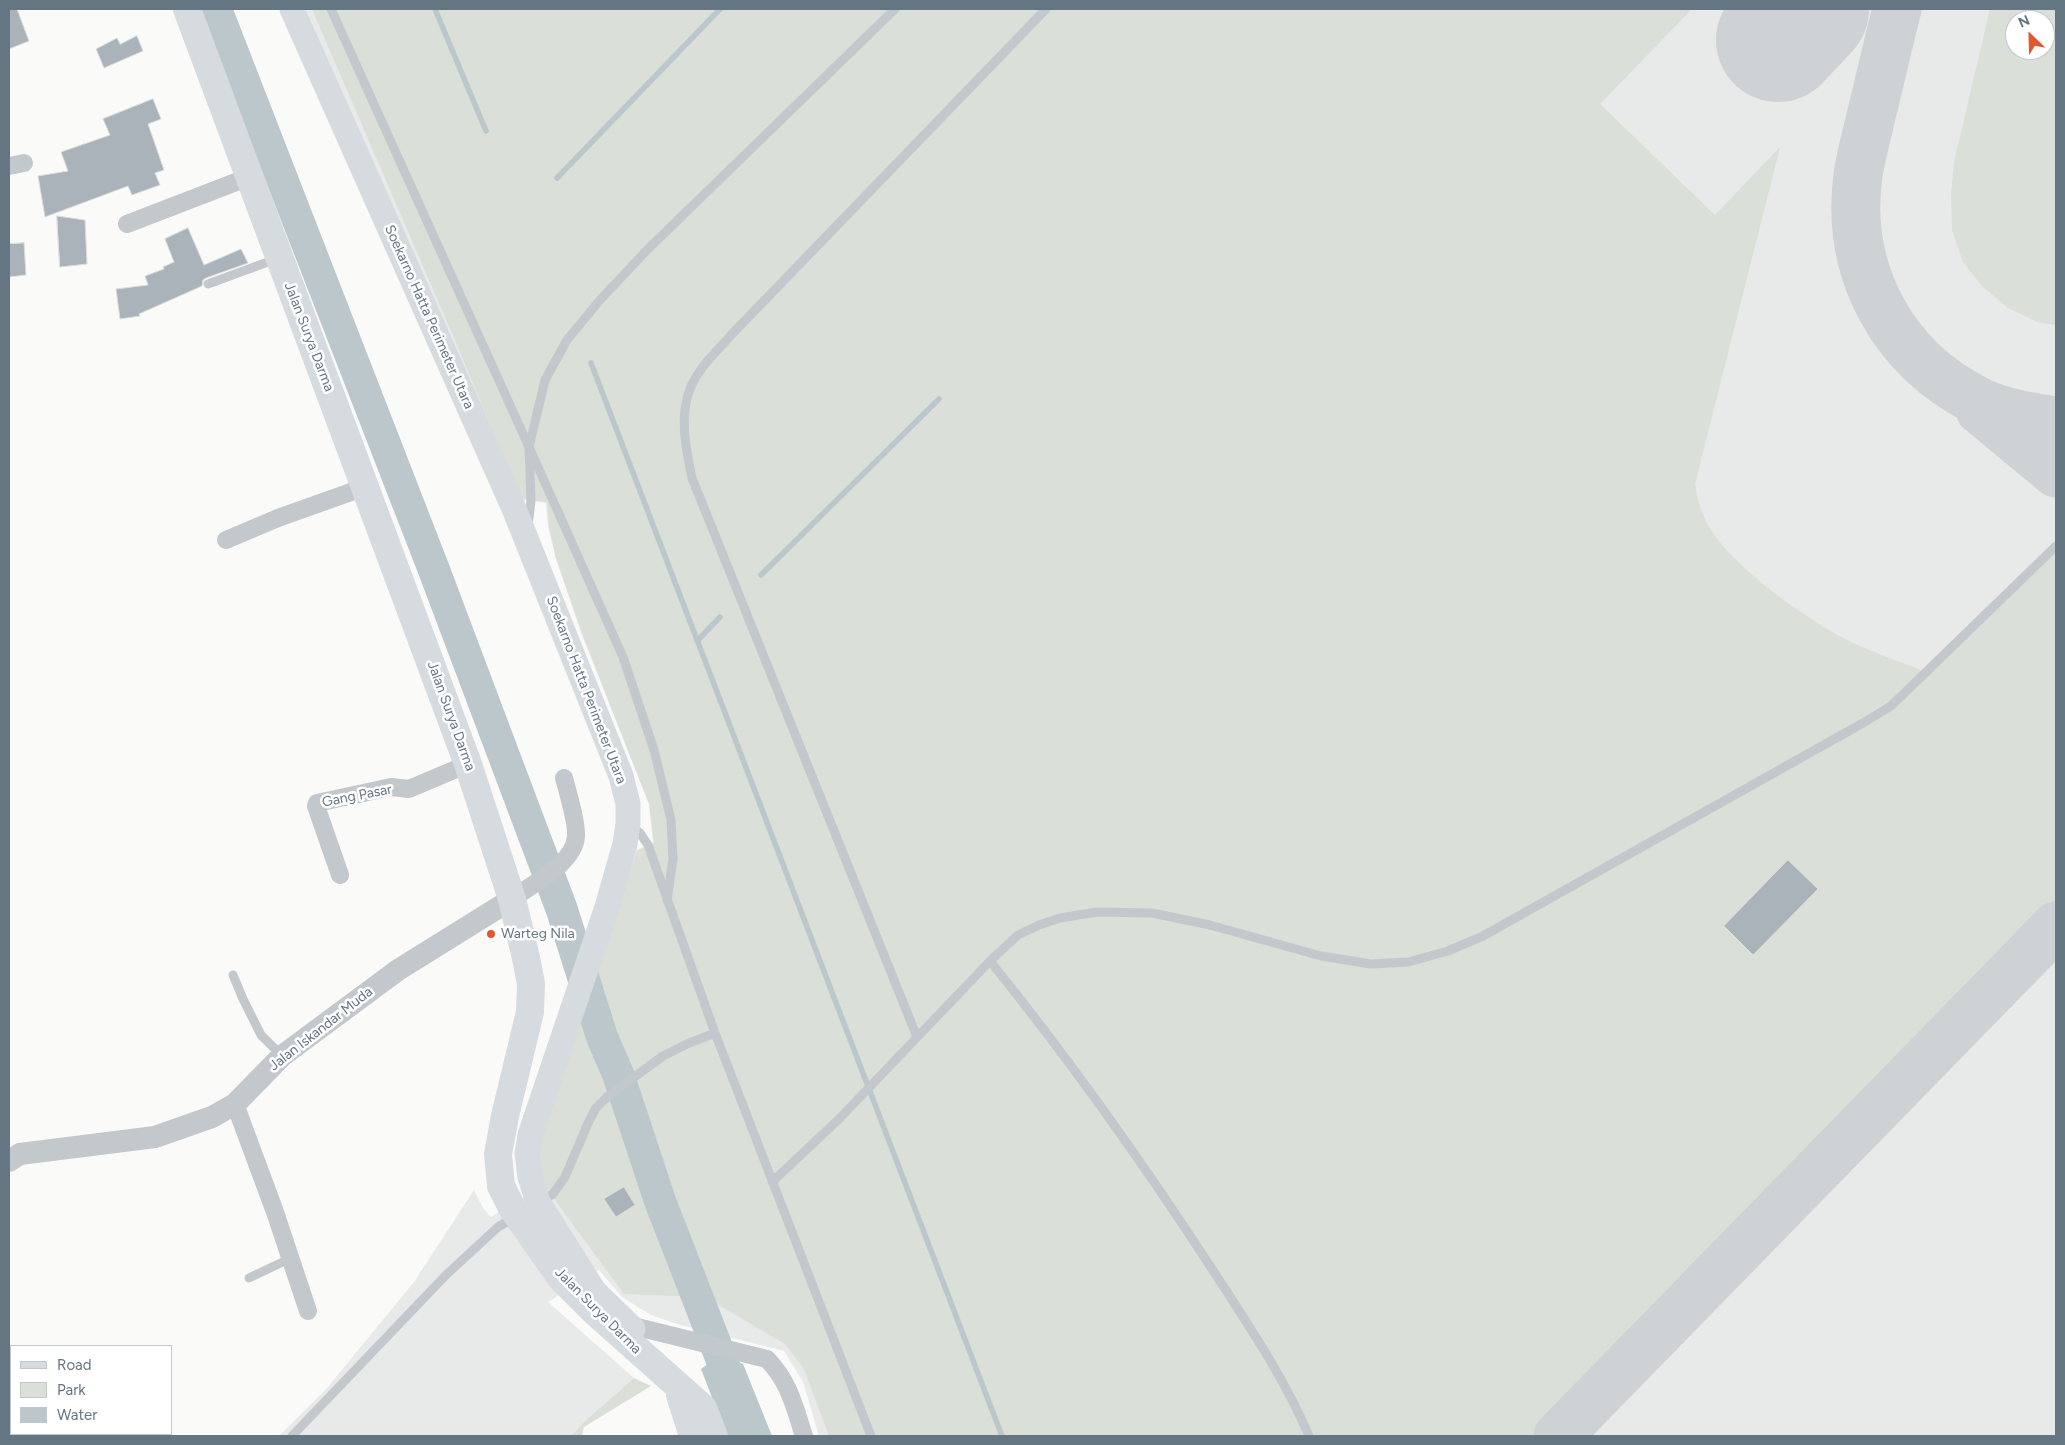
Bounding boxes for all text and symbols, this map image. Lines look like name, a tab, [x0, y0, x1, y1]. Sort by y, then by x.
north arrow	[2005, 10, 2055, 60]
text: N	[2016, 12, 2032, 32]
street label: Soekarno Hatta Perimeter Utara	[381, 222, 477, 412]
street label: Jalan Surya Darma	[280, 280, 338, 394]
street label: Soekarno Hatta Perimeter Utara	[542, 594, 630, 786]
street label: Jalan Surya Darma	[423, 659, 479, 773]
street label: Gang Pasar	[321, 781, 393, 811]
place label: Warteg Nila	[501, 926, 575, 942]
marker: Warteg Nila	[485, 928, 497, 940]
street label: Jalan Iskandar Muda	[266, 984, 376, 1074]
street label: Jalan Surya Darma	[551, 1264, 645, 1358]
legend	[10, 1345, 172, 1435]
text: Road	[57, 1356, 92, 1374]
text: Park	[57, 1381, 86, 1399]
text: Water	[57, 1406, 97, 1424]

